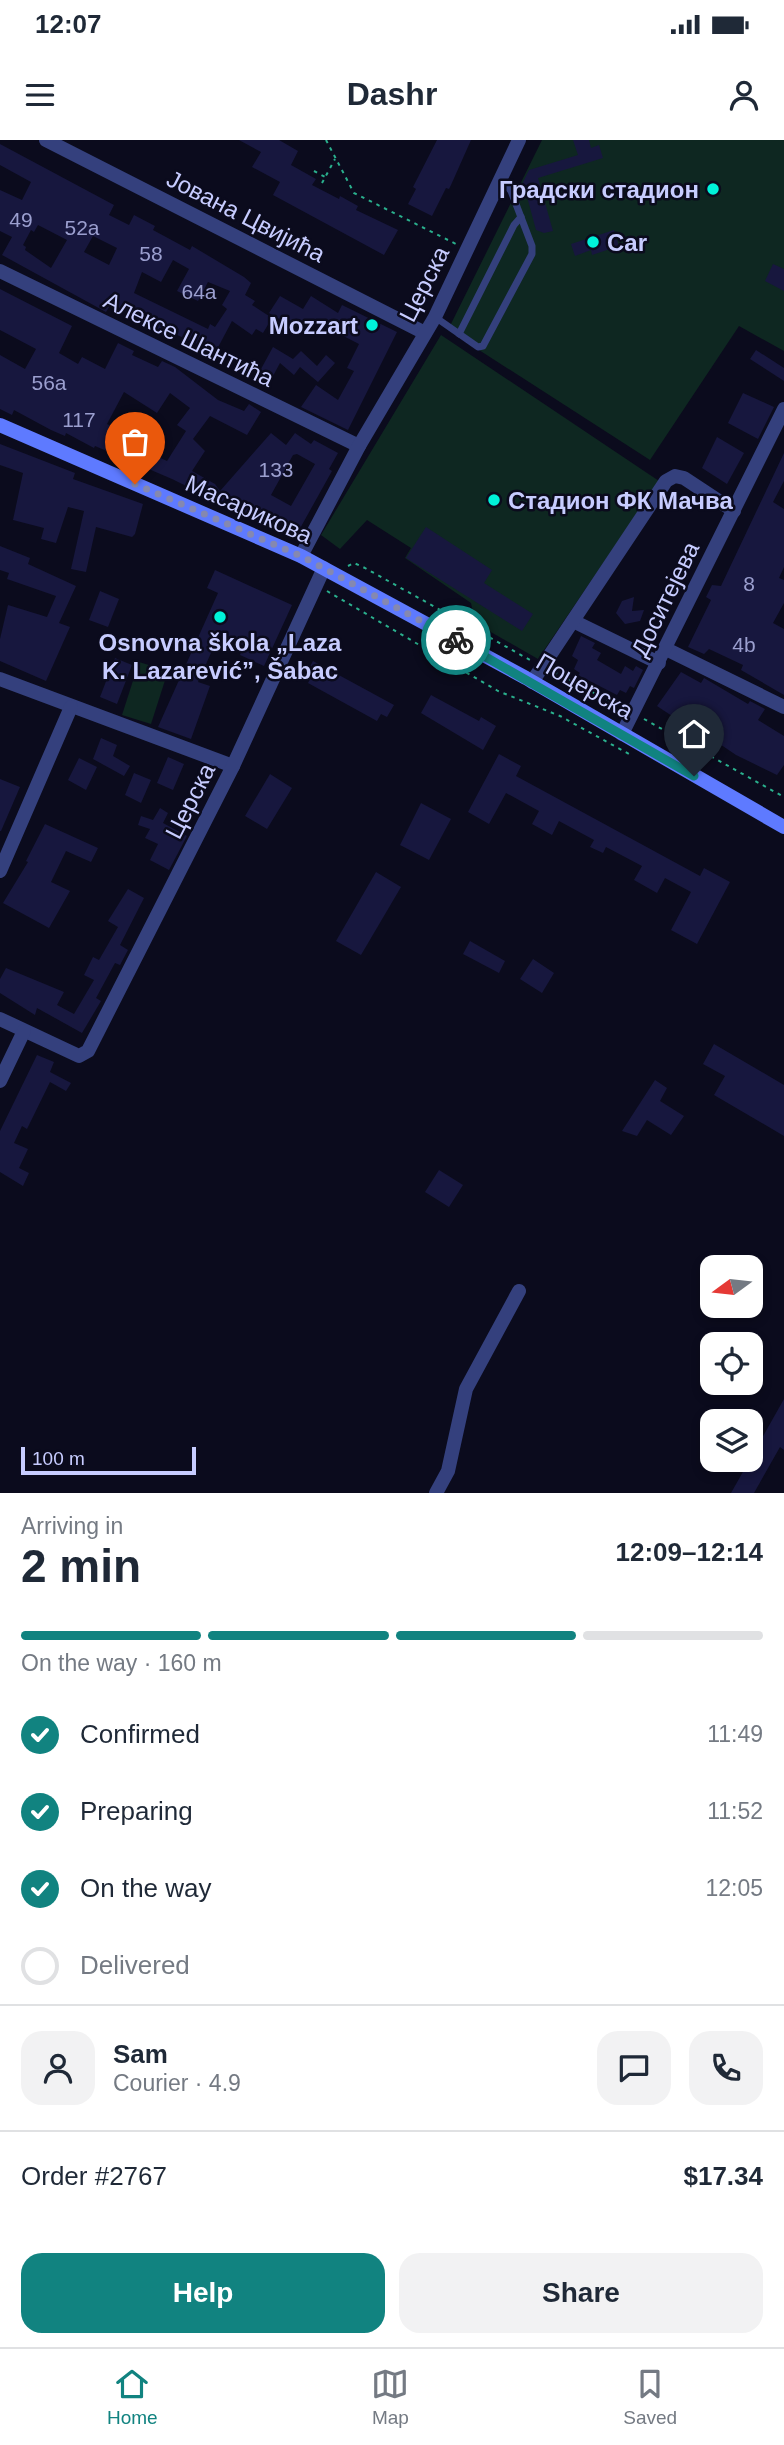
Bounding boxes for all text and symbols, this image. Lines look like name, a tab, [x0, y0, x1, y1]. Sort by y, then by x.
text: 12:07	[35, 9, 102, 39]
icon: menu	[21, 76, 59, 114]
text: Dashr	[347, 76, 437, 112]
icon: person	[725, 76, 763, 114]
street label: Јована Цвијића	[162, 165, 330, 268]
place label: Градски стадион	[499, 176, 699, 203]
marker: Градски стадион	[705, 181, 721, 197]
house number: 49	[9, 208, 33, 231]
house number: 52a	[64, 216, 100, 239]
place label: Car	[607, 229, 647, 256]
marker: Car	[585, 234, 601, 250]
street label: Церска	[394, 241, 455, 326]
house number: 58	[139, 242, 163, 265]
house number: 64a	[181, 280, 217, 303]
street label: Алексе Шантића	[100, 286, 279, 392]
place label: Mozzart	[269, 312, 358, 339]
marker: Mozzart	[364, 317, 380, 333]
house number: 56a	[31, 371, 67, 394]
house number: 117	[62, 408, 96, 431]
pin	[105, 412, 165, 484]
icon: bag	[116, 423, 154, 461]
house number: 133	[258, 458, 294, 481]
street label: Масарикова	[182, 469, 317, 549]
place label: Стадион ФК Мачва	[508, 487, 733, 514]
marker: Стадион ФК Мачва	[486, 492, 502, 508]
street label: Доситејева	[626, 537, 705, 661]
house number: 8	[743, 572, 755, 595]
courier	[421, 605, 491, 675]
marker: Osnovna škola „Laza K. Lazarević”, Šabac	[212, 609, 228, 625]
icon: bike	[437, 621, 475, 659]
place label: Osnovna škola „Laza K. Lazarević”, Šabac	[99, 629, 342, 684]
house number: 4b	[732, 633, 756, 656]
street label: Поцерска	[532, 648, 639, 725]
pin	[664, 704, 724, 776]
icon: home	[675, 715, 713, 753]
street label: Церска	[160, 758, 221, 843]
north arrow	[700, 1255, 763, 1318]
map controls	[700, 1255, 763, 1472]
button: locate	[700, 1332, 763, 1395]
button: layers	[700, 1409, 763, 1472]
scale bar	[21, 1444, 196, 1476]
text: 100 m	[32, 1448, 85, 1469]
text: Arriving in	[21, 1513, 123, 1539]
text: 12:09–12:14	[616, 1537, 763, 1567]
text: 2 min	[21, 1540, 141, 1592]
text: On the way · 160 m	[21, 1650, 222, 1676]
icon: check	[21, 1716, 59, 1754]
text: Confirmed	[80, 1719, 200, 1749]
text: 11:49	[707, 1721, 763, 1747]
icon: check	[21, 1793, 59, 1831]
text: Preparing	[80, 1796, 193, 1826]
text: 11:52	[707, 1798, 763, 1824]
icon: check	[21, 1870, 59, 1908]
text: On the way	[80, 1873, 212, 1903]
text: 12:05	[705, 1875, 763, 1901]
text: Delivered	[80, 1950, 190, 1980]
button: person	[21, 2031, 95, 2105]
button: chat	[597, 2031, 671, 2105]
button: phone	[689, 2031, 763, 2105]
text: Sam	[113, 2039, 168, 2069]
text: Courier · 4.9	[113, 2070, 241, 2096]
text: Order #2767	[21, 2161, 167, 2191]
text: $17.34	[683, 2161, 763, 2191]
button: Help	[21, 2253, 385, 2333]
button: Share	[399, 2253, 763, 2333]
tab: Home	[107, 2365, 158, 2429]
tab: Map	[371, 2365, 409, 2429]
tab: Saved	[623, 2365, 677, 2429]

